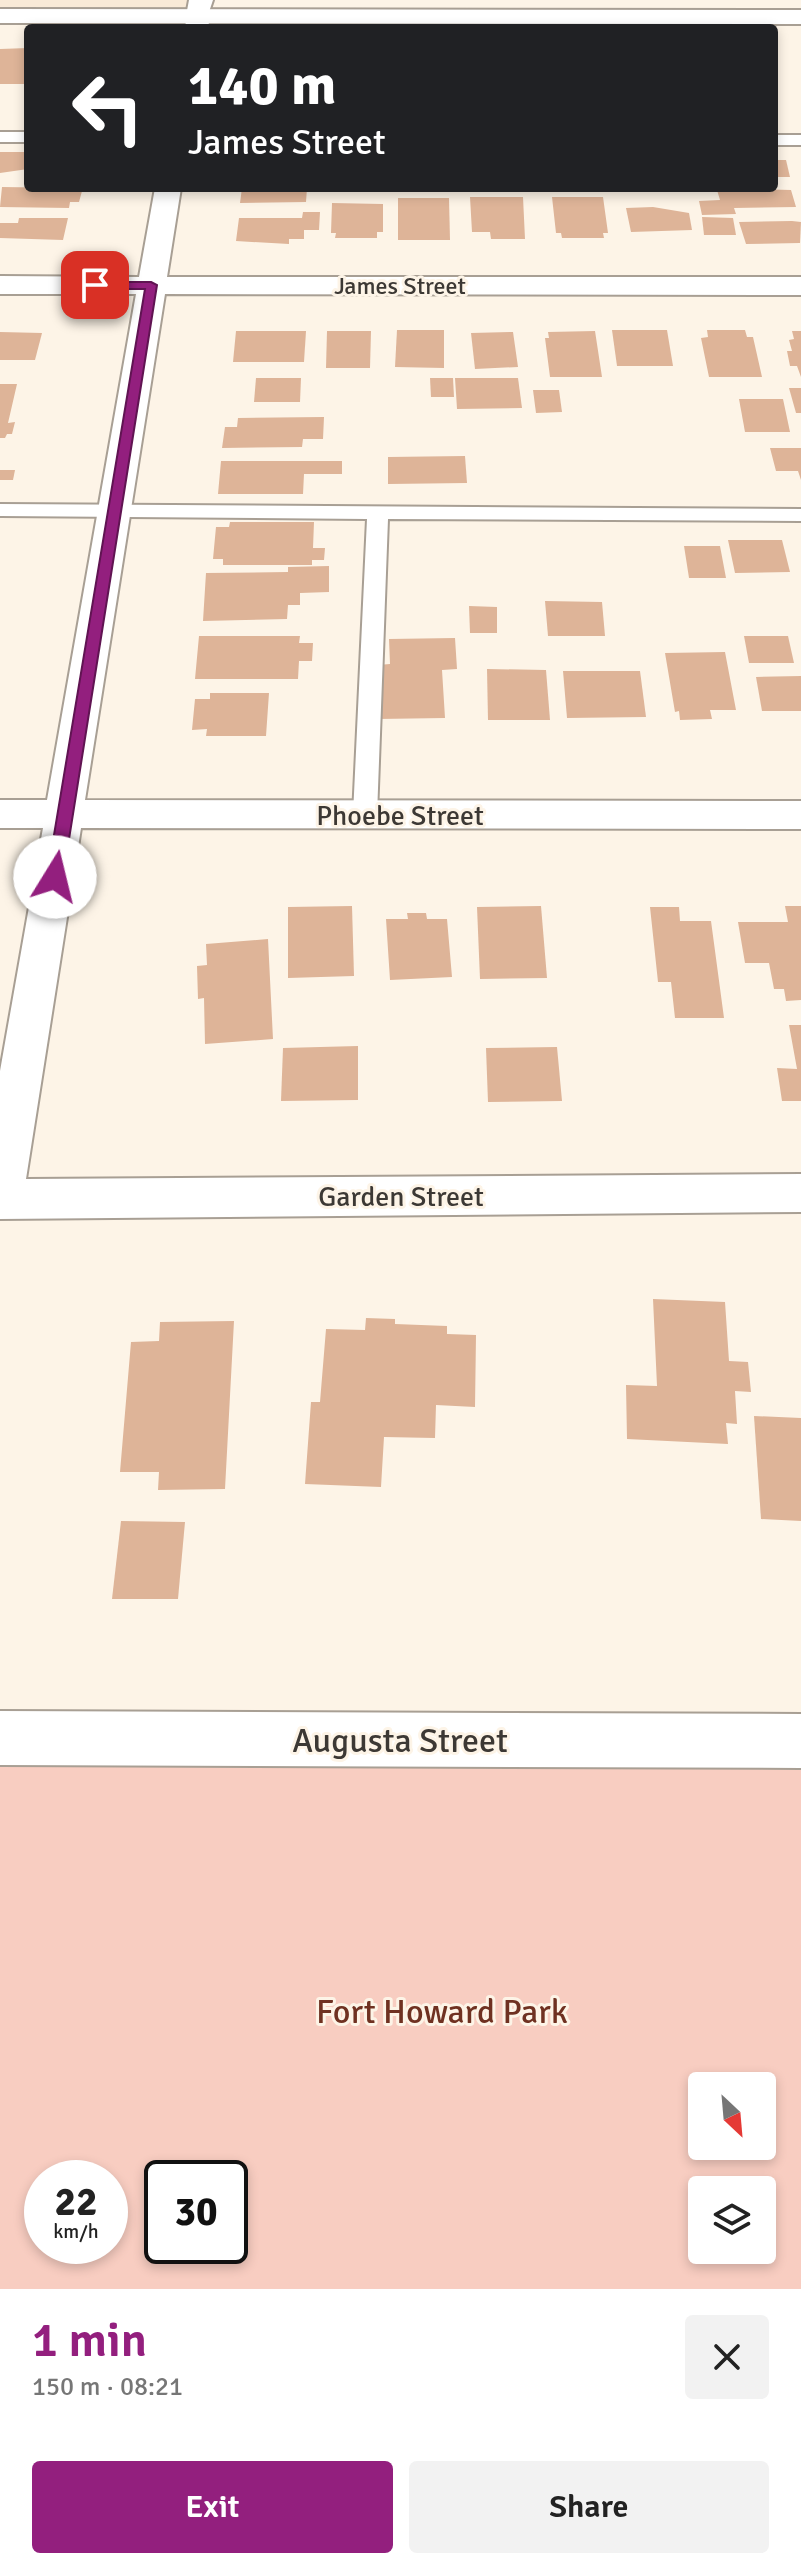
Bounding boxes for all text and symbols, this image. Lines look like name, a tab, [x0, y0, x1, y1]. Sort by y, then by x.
text: 140 m	[188, 51, 336, 120]
icon: left	[56, 56, 160, 160]
text: James Street	[188, 120, 386, 165]
pin	[61, 251, 129, 319]
icon: arrive	[73, 263, 117, 307]
street label: James Street	[334, 271, 466, 301]
street label: Phoebe Street	[316, 799, 484, 833]
position arrow	[13, 835, 97, 919]
street label: Garden Street	[318, 1180, 484, 1214]
street label: Augusta Street	[292, 1720, 508, 1762]
park label: Fort Howard Park	[316, 1991, 568, 2033]
north arrow	[688, 2072, 776, 2160]
map controls	[688, 2072, 776, 2264]
speed limit sign: 30	[144, 2160, 248, 2264]
button: layers	[688, 2176, 776, 2264]
text: 22	[54, 2177, 98, 2227]
text: km/h	[53, 2219, 99, 2244]
text: 1 min	[32, 2311, 147, 2370]
button: close	[685, 2315, 769, 2399]
text: 150 m · 08:21	[32, 2371, 183, 2403]
button: Exit	[32, 2461, 393, 2553]
button: Share	[409, 2461, 769, 2553]

